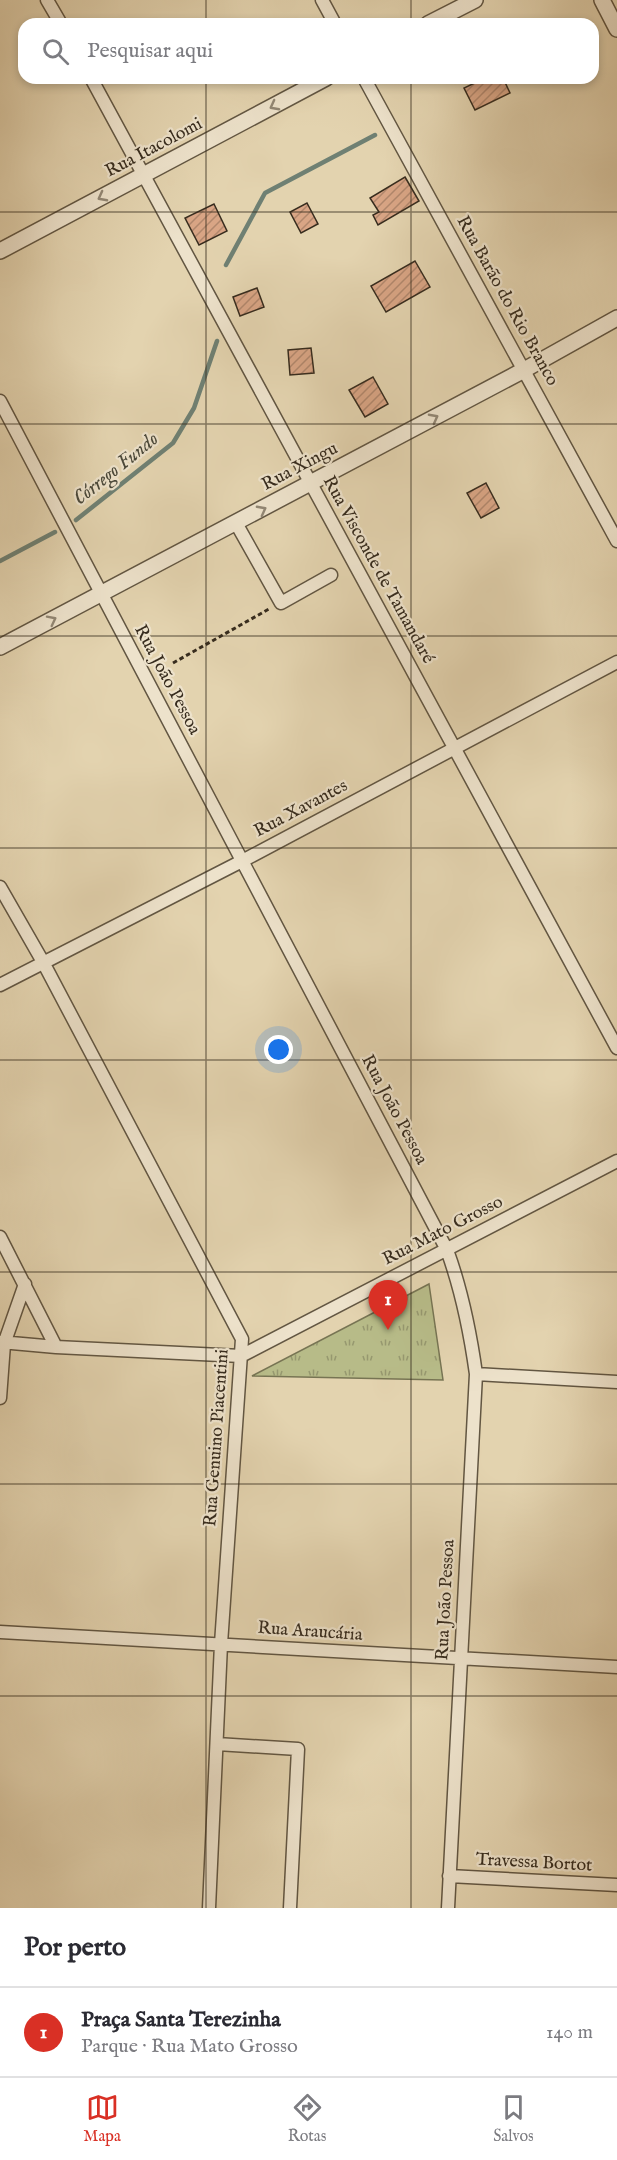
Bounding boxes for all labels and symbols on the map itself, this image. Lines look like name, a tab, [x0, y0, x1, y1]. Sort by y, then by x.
one-way arrow	[270, 99, 280, 110]
street label: Rua Itacolomi	[101, 113, 207, 183]
one-way arrow	[97, 190, 108, 202]
street label: Rua Barão do Rio Branco	[451, 212, 563, 390]
one-way arrow	[428, 414, 438, 425]
water label: Córrego Fundo	[68, 427, 164, 512]
street label: Rua Xingu	[258, 437, 342, 497]
street label: Rua Visconde de Tamandaré	[317, 472, 439, 668]
one-way arrow	[256, 506, 266, 517]
one-way arrow	[46, 616, 56, 627]
street label: Rua João Pessoa	[128, 621, 206, 739]
street label: Rua Xavantes	[250, 775, 352, 843]
your location	[264, 1035, 293, 1064]
street label: Rua João Pessoa	[355, 1051, 433, 1169]
street label: Rua Mato Grosso	[379, 1191, 507, 1271]
pin: 1	[368, 1280, 408, 1330]
street label: Rua Genuino Piacentini	[199, 1348, 235, 1528]
street label: Rua João Pessoa	[431, 1539, 461, 1661]
street label: Rua Araucária	[257, 1617, 364, 1647]
street label: Travessa Bortot	[475, 1848, 593, 1878]

